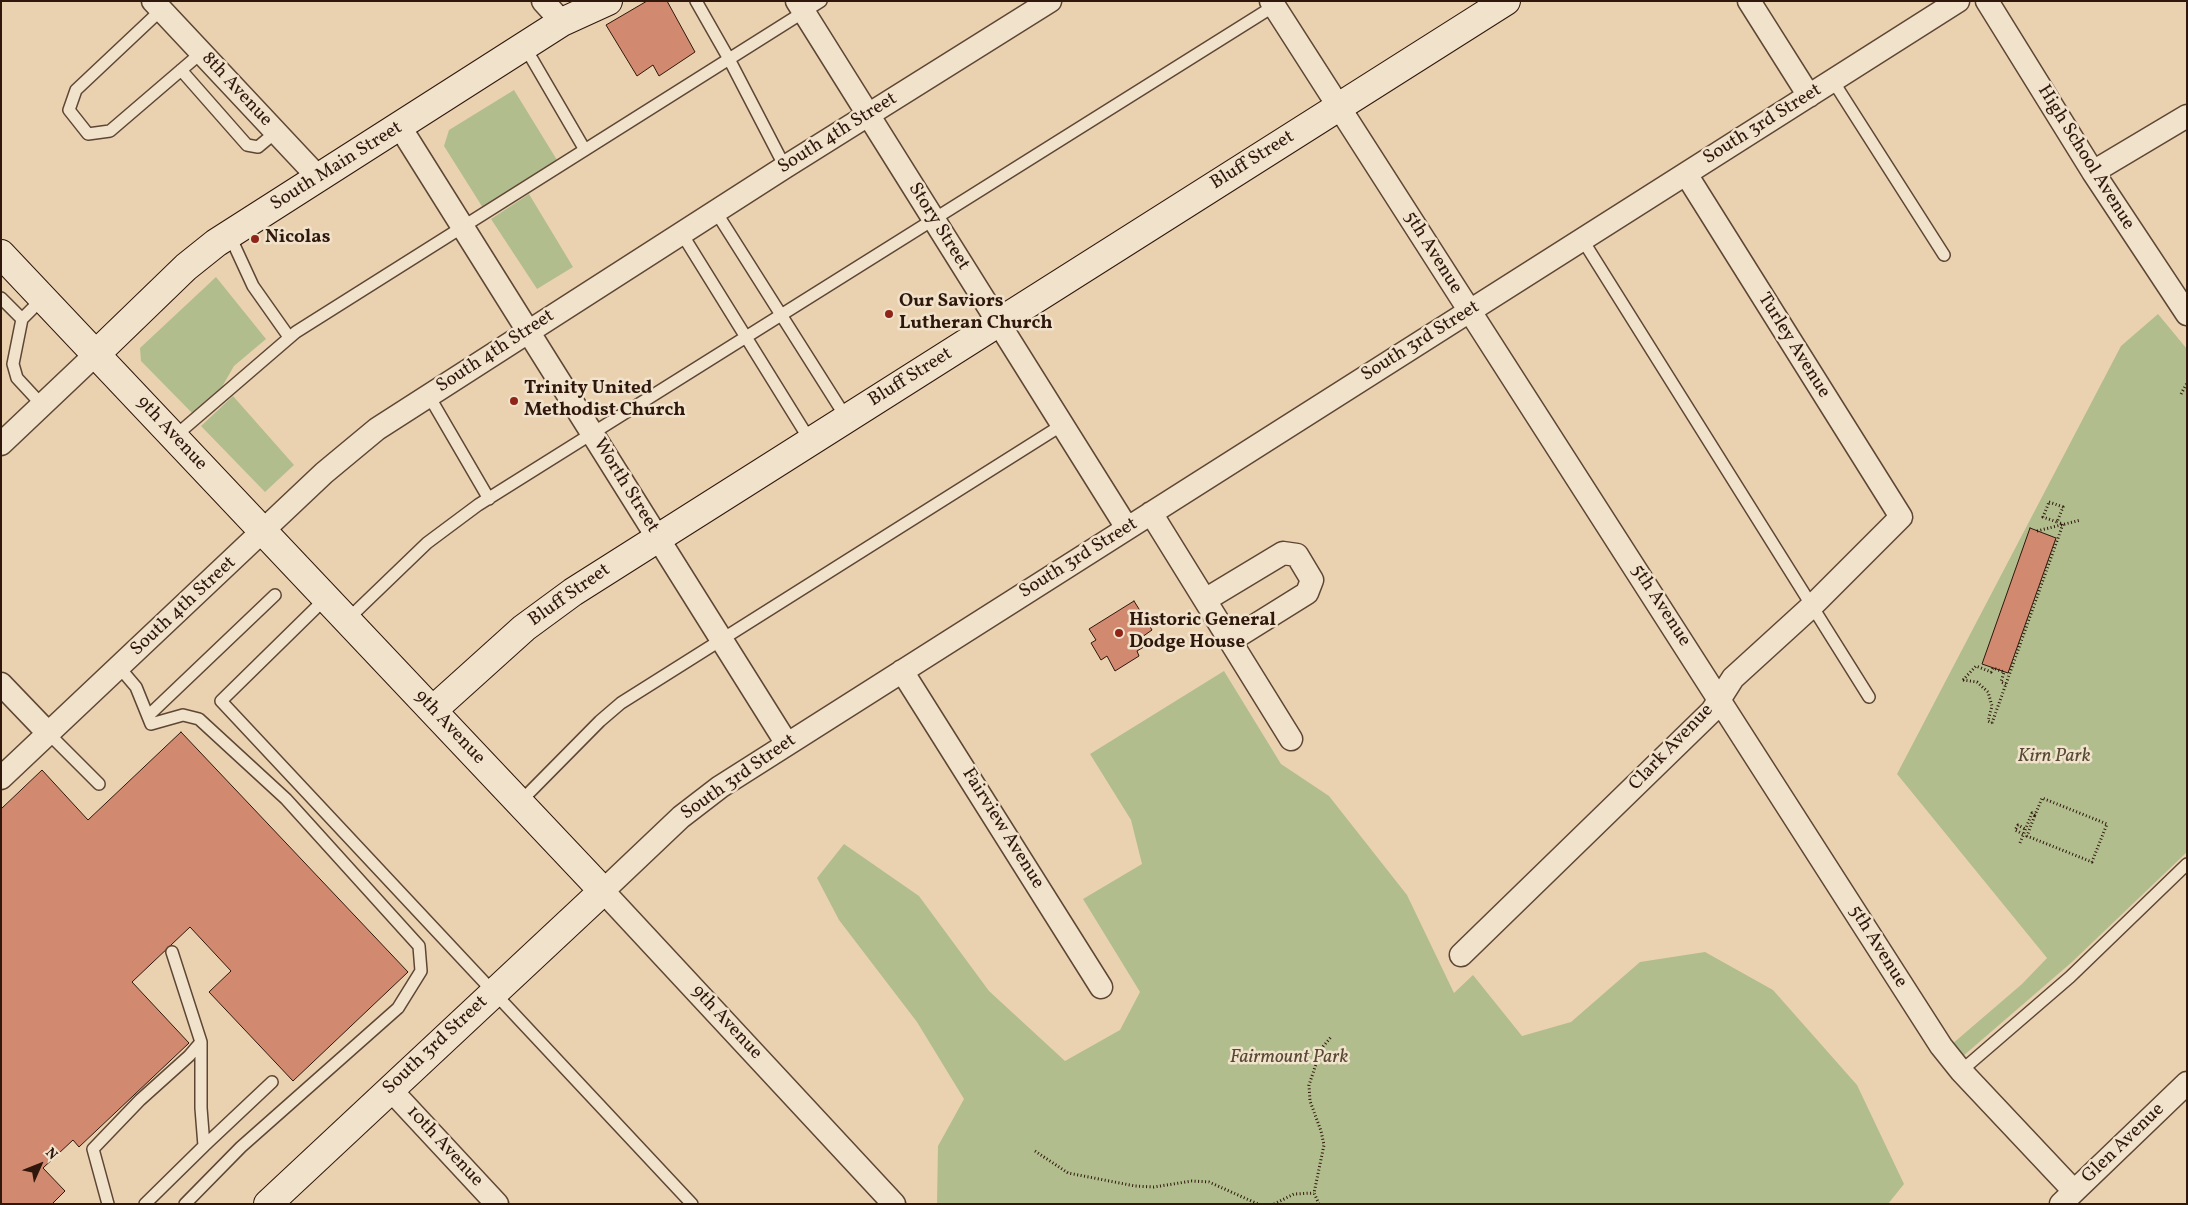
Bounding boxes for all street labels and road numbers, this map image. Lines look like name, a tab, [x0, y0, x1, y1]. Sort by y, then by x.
street label: 8th Avenue	[196, 48, 276, 132]
street label: South 3rd Street	[1700, 80, 1826, 170]
street label: High School Avenue	[2031, 81, 2139, 235]
street label: South 4th Street	[774, 88, 902, 180]
street label: South Main Street	[267, 117, 407, 217]
street label: Bluff Street	[1207, 126, 1299, 196]
street label: Story Street	[902, 179, 974, 275]
street label: 5th Avenue	[1398, 207, 1466, 299]
street label: Turley Avenue	[1752, 289, 1834, 403]
street label: South 3rd Street	[1358, 297, 1484, 387]
street label: South 4th Street	[433, 305, 559, 399]
street label: Bluff Street	[865, 343, 957, 413]
street label: 9th Avenue	[131, 392, 211, 476]
street label: Worth Street	[587, 435, 663, 537]
street label: South 3rd Street	[1016, 514, 1142, 604]
street label: South 4th Street	[126, 552, 242, 662]
street label: Bluff Street	[525, 560, 615, 632]
street label: 5th Avenue	[1625, 561, 1695, 651]
street label: 9th Avenue	[409, 686, 489, 770]
street label: Clark Avenue	[1625, 700, 1719, 796]
street label: South 3rd Street	[677, 730, 801, 826]
street label: Fairview Avenue	[956, 764, 1048, 894]
street label: 5th Avenue	[1843, 901, 1911, 993]
street label: 9th Avenue	[686, 981, 766, 1065]
street label: South 3rd Street	[379, 992, 493, 1100]
street label: Glen Avenue	[2078, 1099, 2170, 1189]
street label: 10th Avenue	[401, 1102, 487, 1192]

